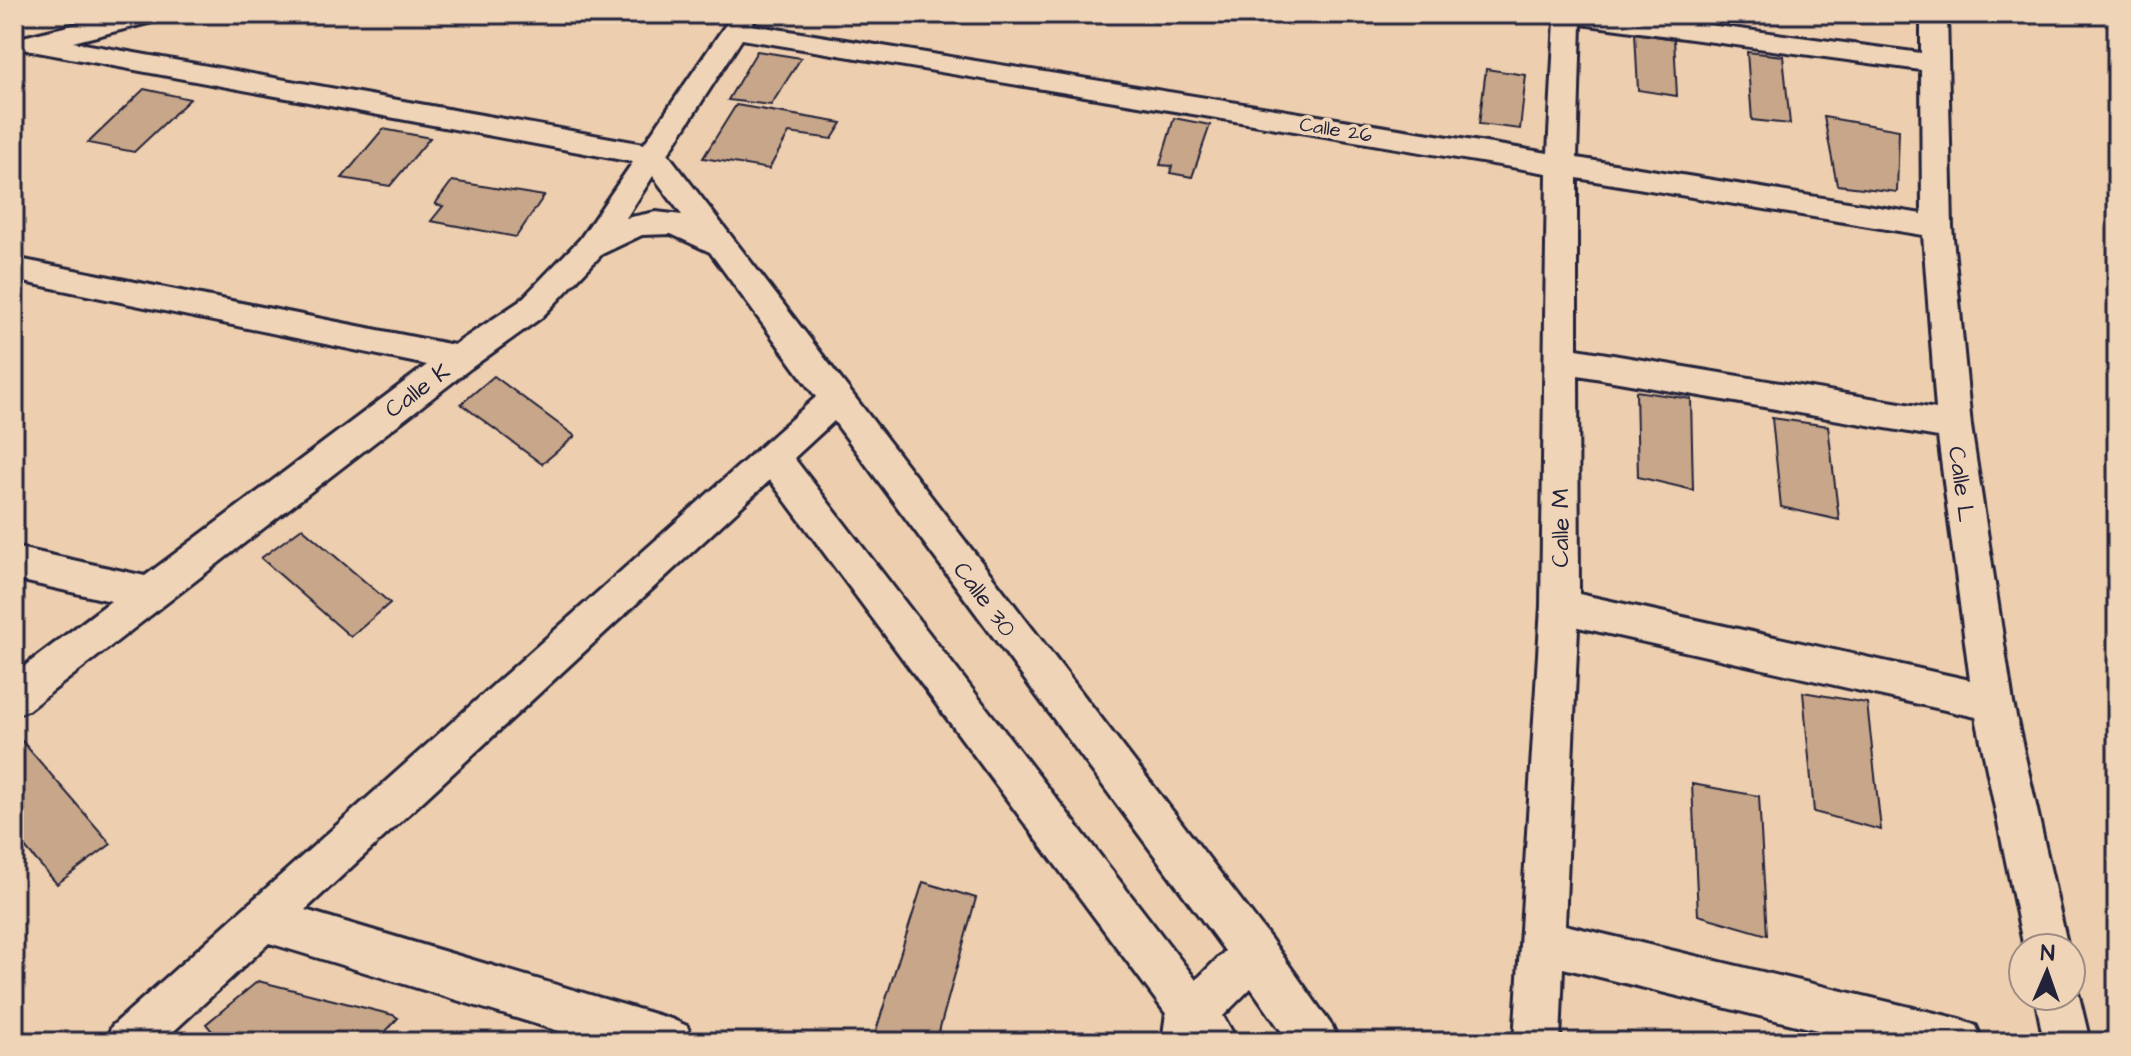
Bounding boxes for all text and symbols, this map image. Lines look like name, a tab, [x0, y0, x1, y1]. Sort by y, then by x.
street label: Calle 26	[1297, 110, 1375, 150]
street label: Calle K	[378, 355, 458, 427]
street label: Calle L	[1939, 444, 1983, 524]
street label: Calle M	[1544, 488, 1578, 568]
street label: Calle 30	[945, 555, 1024, 644]
north arrow	[2007, 932, 2087, 1012]
text: N	[2040, 938, 2055, 969]

